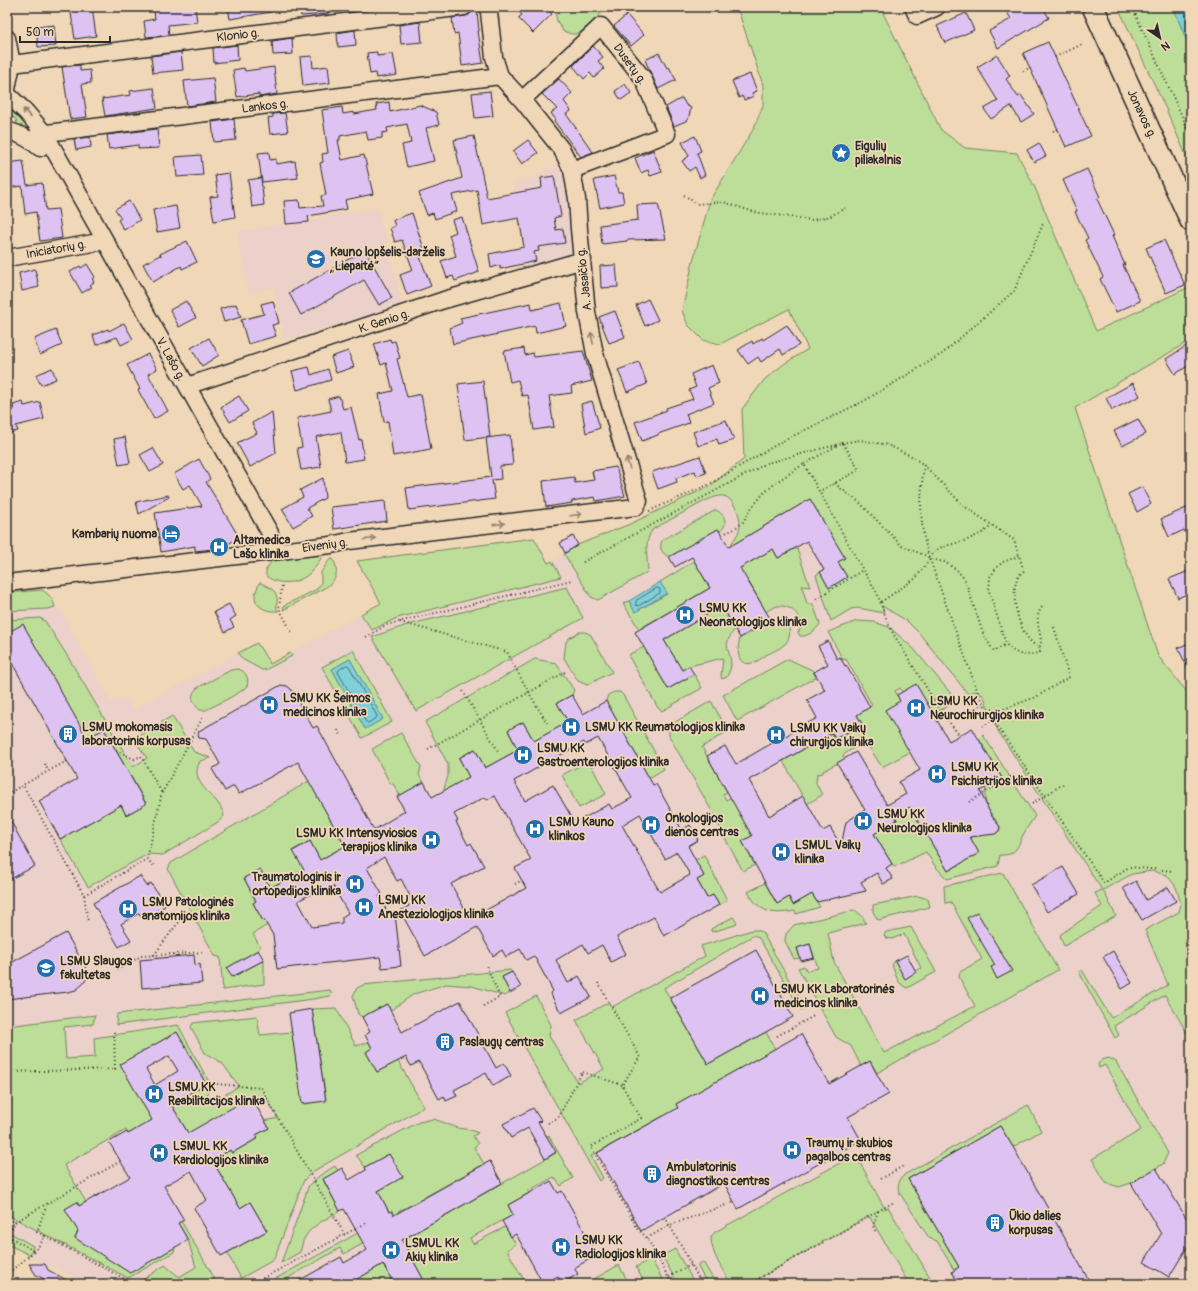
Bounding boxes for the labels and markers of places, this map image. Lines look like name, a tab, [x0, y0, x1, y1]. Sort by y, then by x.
place label: Eigulių piliakalnis	[855, 139, 902, 168]
place icon: Eigulių piliakalnis	[830, 142, 852, 164]
place label: Kauno lopšelis-darželis „Liepaitė“	[330, 245, 445, 274]
school or university icon: Kauno lopšelis-darželis „Liepaitė“	[305, 248, 327, 270]
hotel icon: Kambarių nuoma	[160, 523, 182, 545]
place label: Kambarių nuoma	[72, 527, 157, 542]
place label: Altamedica Lašo klinika	[233, 533, 291, 562]
hospital icon: Altamedica Lašo klinika	[208, 536, 230, 558]
place label: LSMU KK Neonatologijos klinika	[699, 601, 807, 630]
hospital icon: LSMU KK Neonatologijos klinika	[674, 604, 696, 626]
place label: LSMU KK Šeimos medicinos klinika	[283, 689, 371, 720]
hospital icon: LSMU KK Šeimos medicinos klinika	[258, 694, 280, 716]
place label: LSMU KK Neurochirurgijos klinika	[930, 694, 1045, 723]
hospital icon: LSMU KK Neurochirurgijos klinika	[905, 697, 927, 719]
hospital icon: LSMU KK Reumatologijos klinika	[560, 716, 582, 738]
place label: LSMU mokomasis laboratorinis korpusas	[82, 720, 191, 749]
place label: LSMU KK Reumatologijos klinika	[585, 720, 745, 735]
place label: LSMU KK Vaikų chirurgijos klinika	[789, 721, 874, 750]
building icon: LSMU mokomasis laboratorinis korpusas	[57, 723, 79, 745]
hospital icon: LSMU KK Vaikų chirurgijos klinika	[765, 724, 787, 746]
place label: LSMU KK Gastroenterologijos klinika	[537, 741, 670, 770]
hospital icon: LSMU KK Gastroenterologijos klinika	[512, 744, 534, 766]
place label: LSMU KK Psichiatrijos klinika	[951, 760, 1043, 789]
hospital icon: LSMU KK Psichiatrijos klinika	[926, 763, 948, 785]
place label: LSMU KK Neurologijos klinika	[877, 807, 972, 836]
hospital icon: LSMU KK Neurologijos klinika	[852, 810, 874, 832]
place label: Onkologijos dienos centras	[665, 811, 739, 840]
hospital icon: Onkologijos dienos centras	[640, 814, 662, 836]
place label: LSMU Kauno klinikos	[548, 815, 615, 844]
hospital icon: LSMU Kauno klinikos	[524, 818, 546, 840]
place label: LSMU KK Intensyviosios terapijos klinika	[296, 826, 418, 855]
hospital icon: LSMU KK Intensyviosios terapijos klinika	[420, 829, 442, 851]
place label: LSMUL Vaikų klinika	[794, 838, 861, 867]
hospital icon: LSMUL Vaikų klinika	[770, 841, 792, 863]
place label: Traumatologinis ir ortopedijos klinika	[251, 870, 342, 899]
hospital icon: Traumatologinis ir ortopedijos klinika	[344, 873, 366, 895]
place label: LSMU KK Anesteziologijos klinika	[378, 893, 494, 922]
place label: LSMU Patologinės anatomijos klinika	[142, 895, 234, 924]
hospital icon: LSMU KK Anesteziologijos klinika	[353, 896, 375, 918]
hospital icon: LSMU Patologinės anatomijos klinika	[117, 898, 139, 920]
place label: LSMU Slaugos fakultetas	[60, 954, 133, 983]
school or university icon: LSMU Slaugos fakultetas	[35, 957, 57, 979]
place label: LSMU KK Laboratorinės medicinos klinika	[774, 982, 895, 1011]
hospital icon: LSMU KK Laboratorinės medicinos klinika	[749, 985, 771, 1007]
building icon: Paslaugų centras	[434, 1031, 456, 1053]
place label: Paslaugų centras	[459, 1035, 544, 1050]
place label: LSMU KK Reabilitacijos klinika	[168, 1080, 265, 1109]
hospital icon: LSMU KK Reabilitacijos klinika	[143, 1083, 165, 1105]
place label: Traumų ir skubios pagalbos centras	[805, 1136, 893, 1165]
place label: LSMUL KK Kardiologijos klinika	[173, 1139, 269, 1168]
hospital icon: Traumų ir skubios pagalbos centras	[781, 1139, 803, 1161]
hospital icon: LSMUL KK Kardiologijos klinika	[148, 1142, 170, 1164]
place label: Ambulatorinis diagnostikos centras	[666, 1160, 770, 1189]
building icon: Ambulatorinis diagnostikos centras	[641, 1163, 663, 1185]
place label: Ūkio dalies korpusas	[1008, 1208, 1062, 1238]
building icon: Ūkio dalies korpusas	[984, 1212, 1006, 1234]
place label: LSMU KK Radiologijos klinika	[575, 1233, 667, 1262]
place label: LSMUL KK Akių klinika	[405, 1236, 460, 1265]
hospital icon: LSMU KK Radiologijos klinika	[550, 1236, 572, 1258]
hospital icon: LSMUL KK Akių klinika	[380, 1239, 402, 1261]

